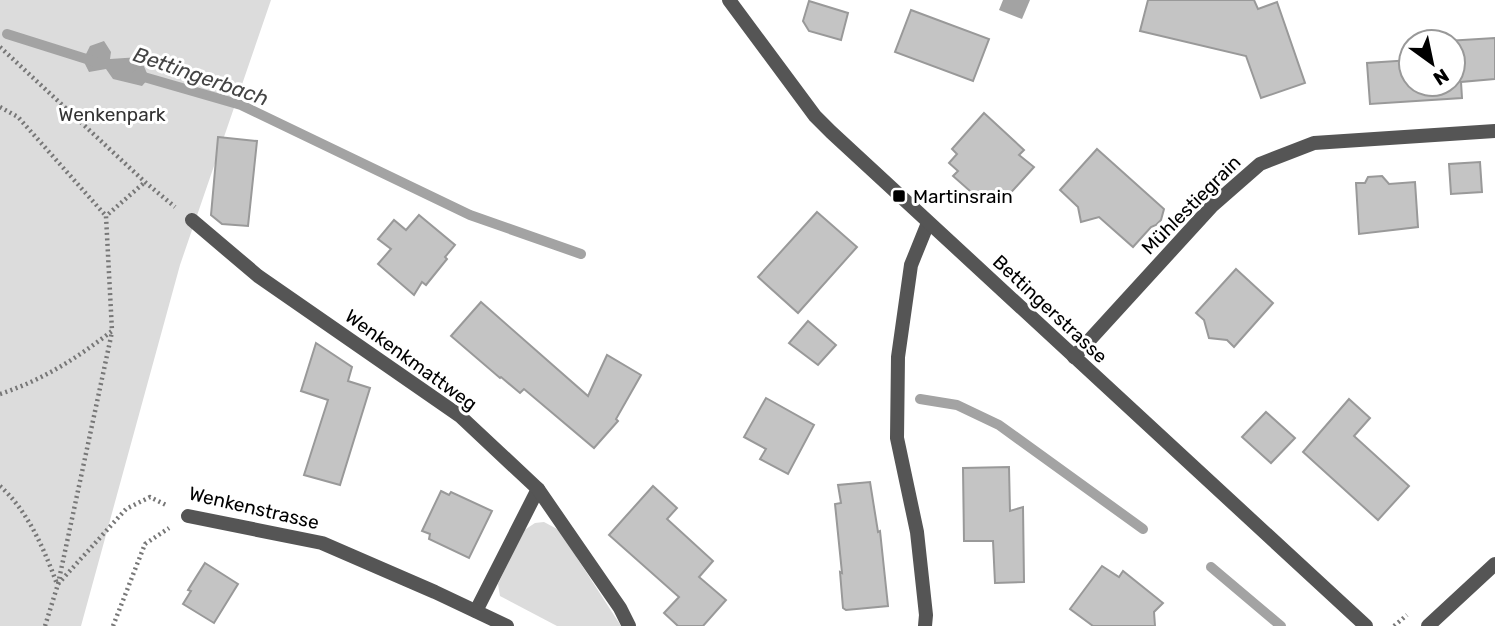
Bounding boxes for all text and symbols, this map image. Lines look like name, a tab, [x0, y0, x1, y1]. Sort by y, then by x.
north arrow	[1397, 28, 1467, 98]
water label: Bettingerbach	[130, 41, 272, 111]
text: N	[1429, 63, 1453, 90]
park label: Wenkenpark	[58, 103, 166, 126]
street label: Mühlestiegrain	[1137, 151, 1245, 259]
place label: Martinsrain	[913, 185, 1013, 208]
marker: Martinsrain	[891, 188, 907, 204]
street label: Bettingerstrasse	[988, 250, 1112, 368]
street label: Wenkenkmattweg	[341, 304, 481, 416]
street label: Wenkenstrasse	[187, 482, 321, 534]

